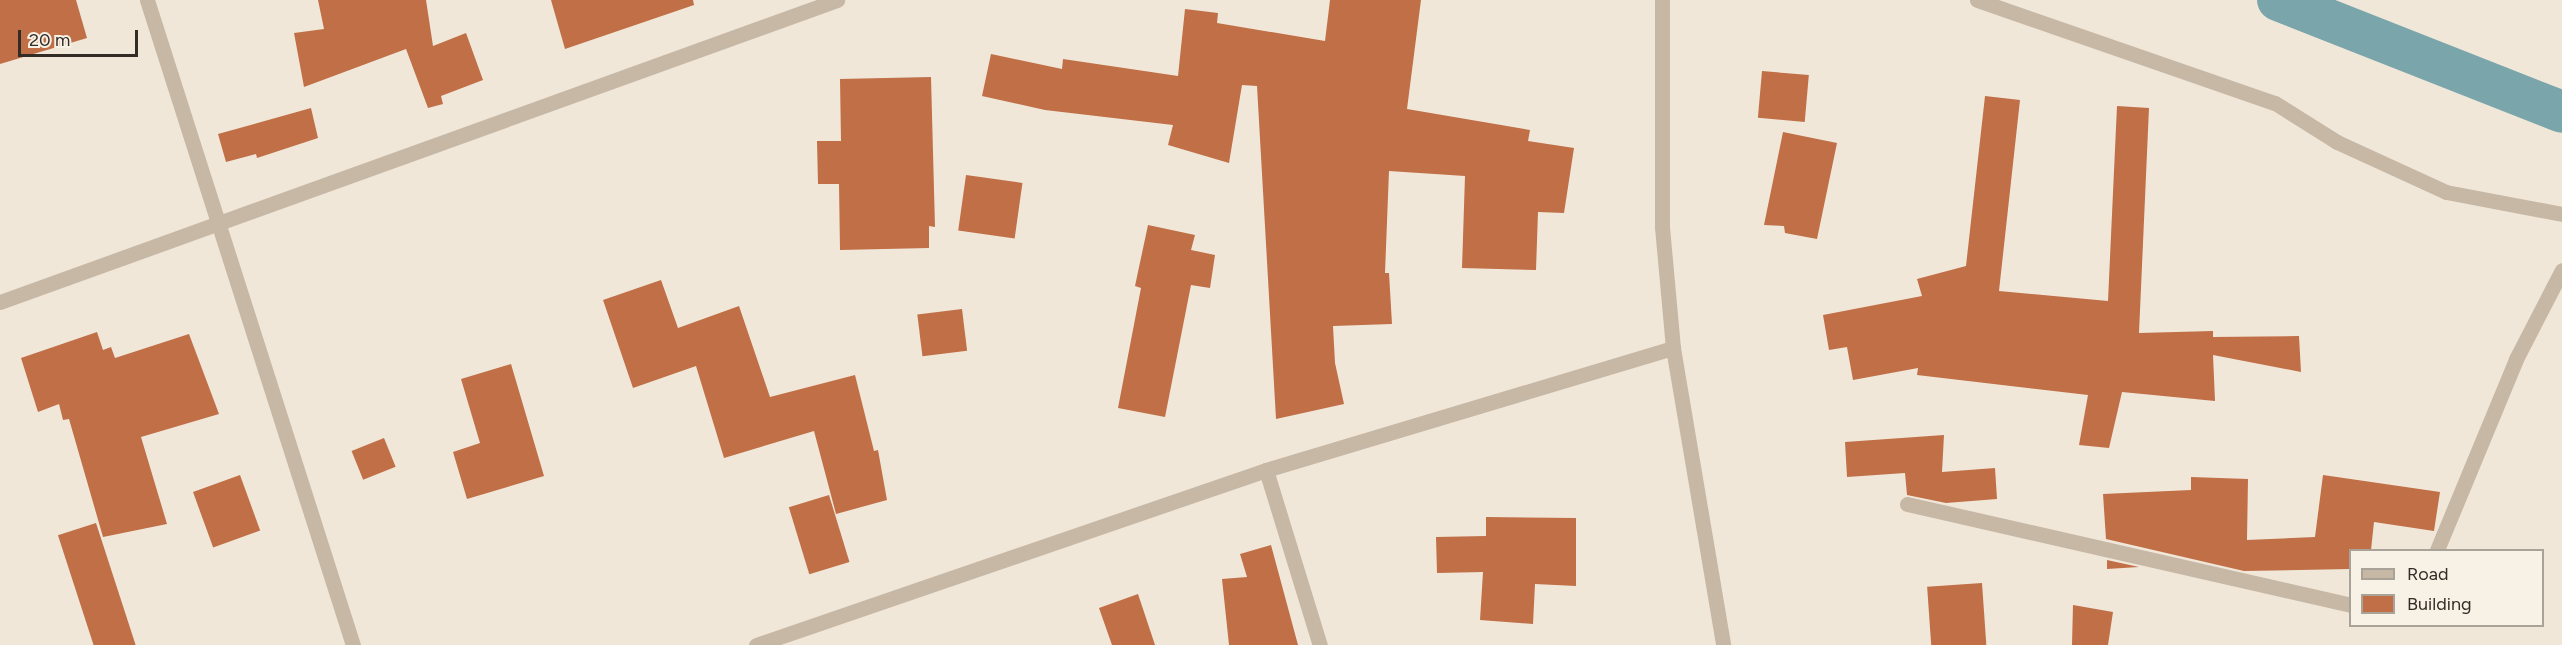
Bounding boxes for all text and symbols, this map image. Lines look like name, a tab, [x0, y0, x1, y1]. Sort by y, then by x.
scale bar	[21, 18, 141, 56]
text: 20 m	[29, 29, 70, 51]
legend	[2349, 549, 2544, 627]
text: Road	[2407, 563, 2448, 585]
text: Building	[2407, 593, 2472, 615]

